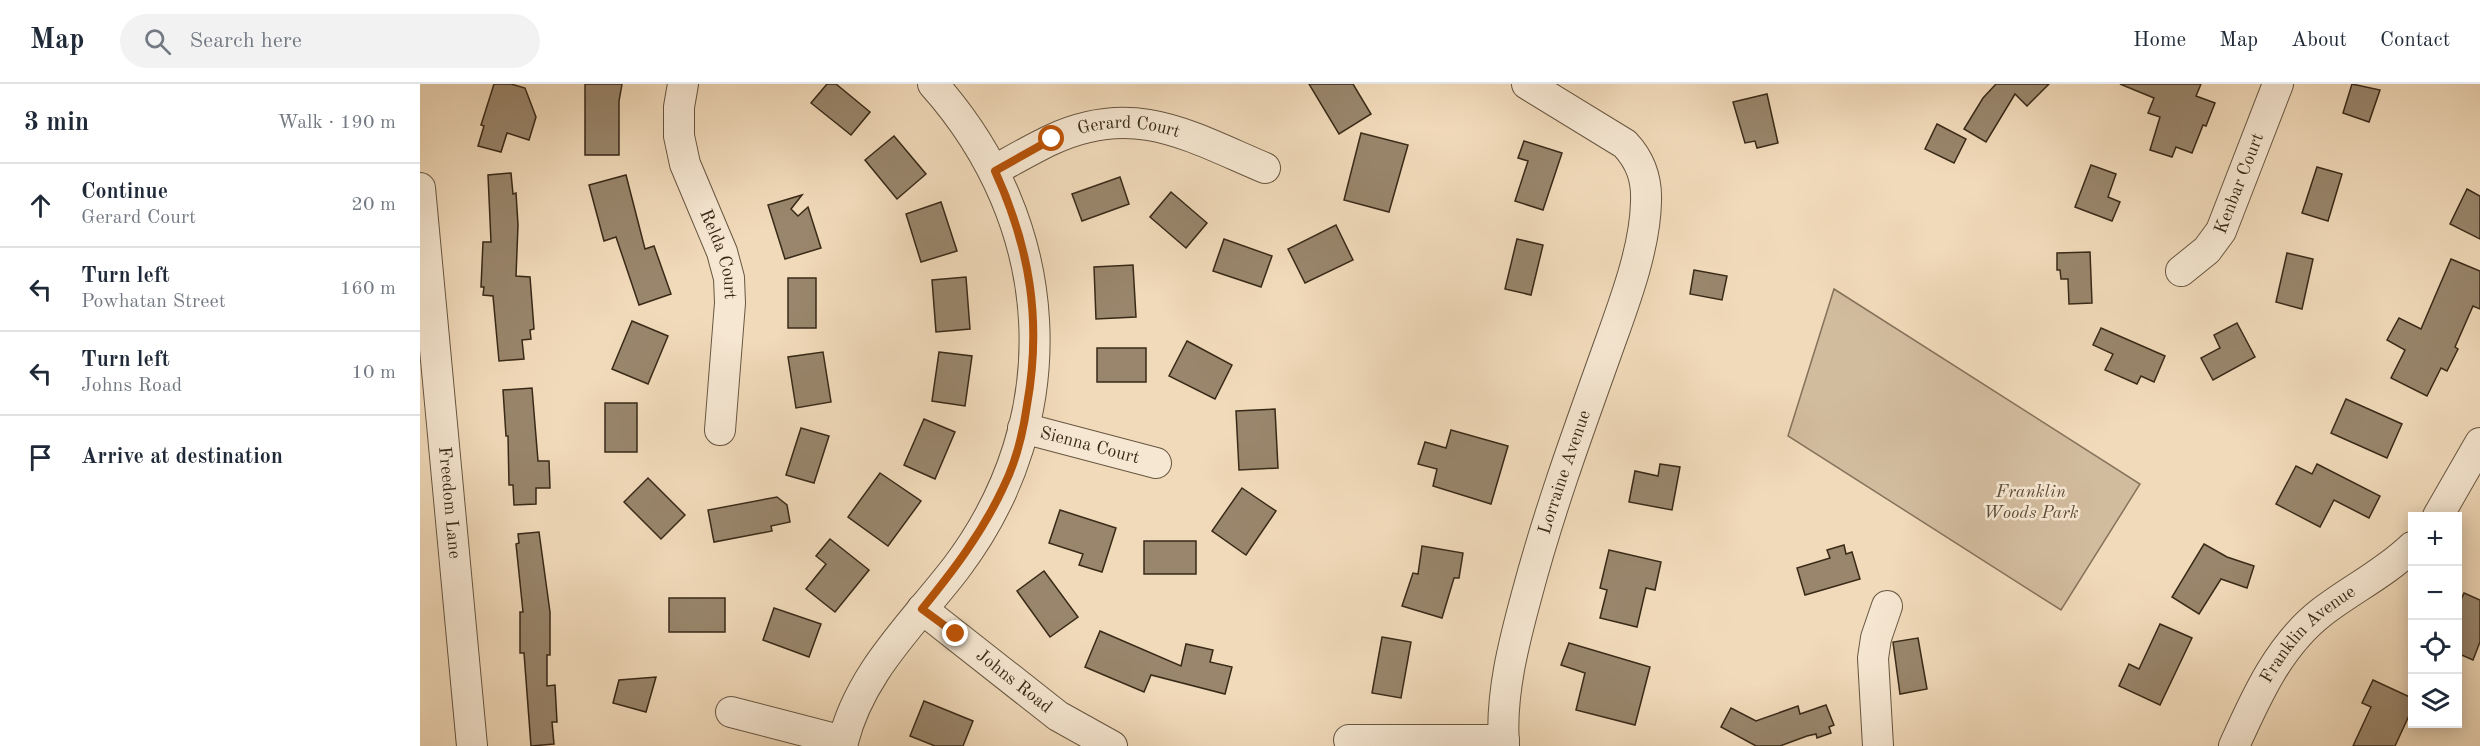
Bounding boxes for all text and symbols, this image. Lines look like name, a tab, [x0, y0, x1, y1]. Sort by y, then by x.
search box	[120, 14, 540, 68]
icon: search	[141, 25, 174, 58]
text: Map	[30, 27, 84, 55]
text: Search here	[189, 30, 302, 52]
text: Home	[2133, 30, 2186, 51]
text: Map	[2219, 30, 2258, 51]
text: About	[2291, 30, 2347, 51]
text: Contact	[2380, 30, 2450, 51]
text: 3 min	[24, 110, 89, 136]
text: Walk · 190 m	[277, 113, 396, 133]
street label: Gerard Court	[1075, 114, 1182, 141]
route start	[1038, 125, 1064, 151]
street label: Kenbar Court	[2212, 131, 2267, 236]
text: Continue	[81, 181, 168, 203]
icon: ahead	[24, 189, 57, 222]
text: 20 m	[351, 195, 396, 215]
street label: Relda Court	[696, 207, 739, 300]
text: Gerard Court	[81, 208, 196, 228]
text: Turn left	[81, 265, 170, 287]
icon: left	[24, 273, 57, 306]
text: 160 m	[340, 279, 396, 299]
text: Powhatan Street	[81, 292, 226, 312]
text: Turn left	[81, 349, 170, 371]
icon: left	[24, 357, 57, 390]
text: 10 m	[351, 363, 396, 383]
text: Johns Road	[81, 376, 182, 396]
street label: Lorraine Avenue	[1536, 408, 1594, 537]
street label: Sienna Court	[1038, 424, 1141, 467]
icon: arrive	[24, 441, 57, 474]
text: Arrive at destination	[81, 446, 283, 468]
street label: Freedom Lane	[435, 446, 464, 560]
park label: Franklin Woods Park	[1983, 483, 2079, 522]
map controls	[2408, 512, 2462, 728]
button: +	[2408, 512, 2462, 566]
button: −	[2408, 566, 2462, 620]
street label: Franklin Avenue	[2257, 582, 2359, 686]
route end	[942, 620, 968, 646]
button: locate	[2408, 620, 2462, 674]
street label: Johns Road	[973, 646, 1055, 717]
button: layers	[2408, 674, 2462, 728]

